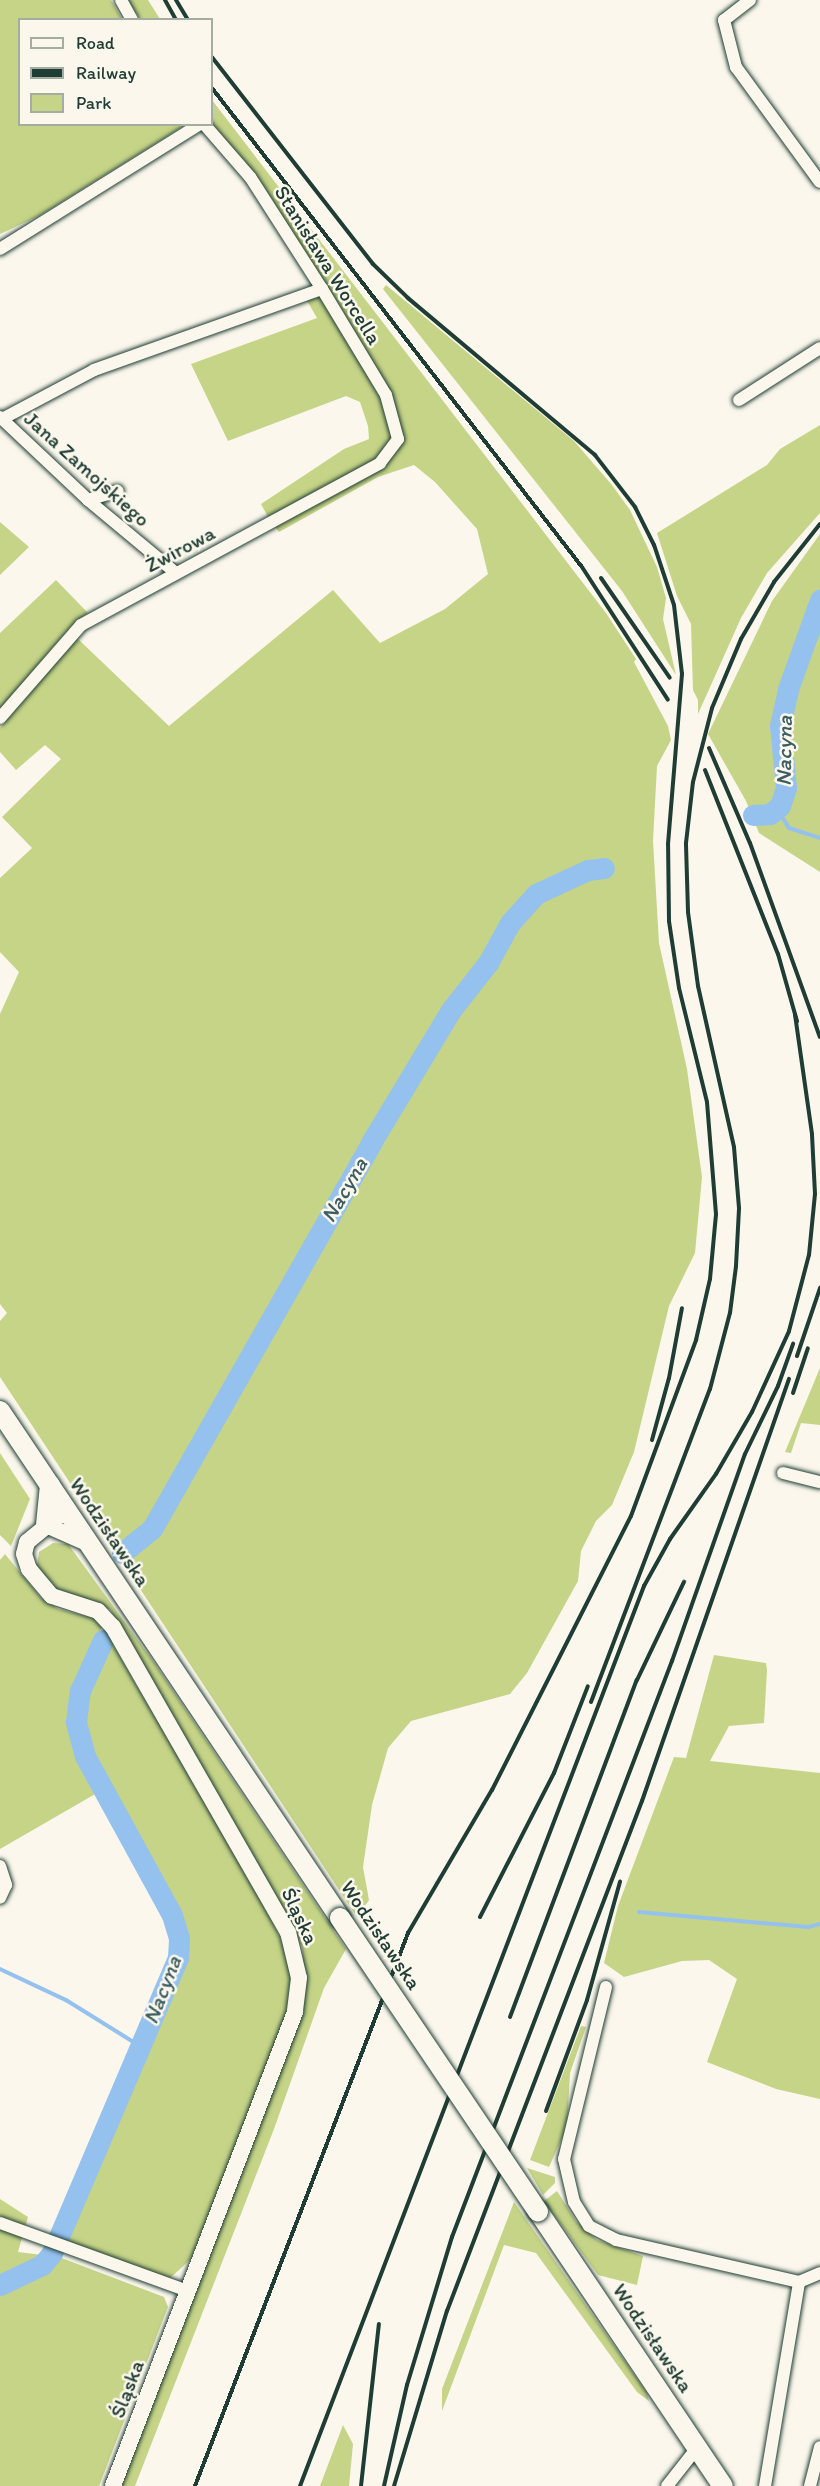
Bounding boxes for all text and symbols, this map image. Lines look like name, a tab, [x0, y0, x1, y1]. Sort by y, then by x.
legend	[18, 18, 213, 126]
text: Road	[76, 32, 115, 54]
text: Railway	[76, 62, 136, 84]
text: Park	[76, 92, 111, 114]
street label: Stanisława Worcella	[269, 181, 387, 349]
street label: Jana Zamojskiego	[19, 406, 155, 532]
street label: Żwirowa	[141, 520, 219, 578]
water label: Nacyna	[770, 716, 798, 786]
water label: Nacyna	[315, 1153, 373, 1227]
street label: Wodzisławska	[64, 1473, 156, 1591]
street label: Wodzisławska	[335, 1876, 427, 1994]
street label: Śląska	[276, 1884, 324, 1948]
water label: Nacyna	[137, 1952, 187, 2028]
street label: Wodzisławska	[607, 2279, 699, 2397]
street label: Śląska	[105, 2357, 149, 2421]

